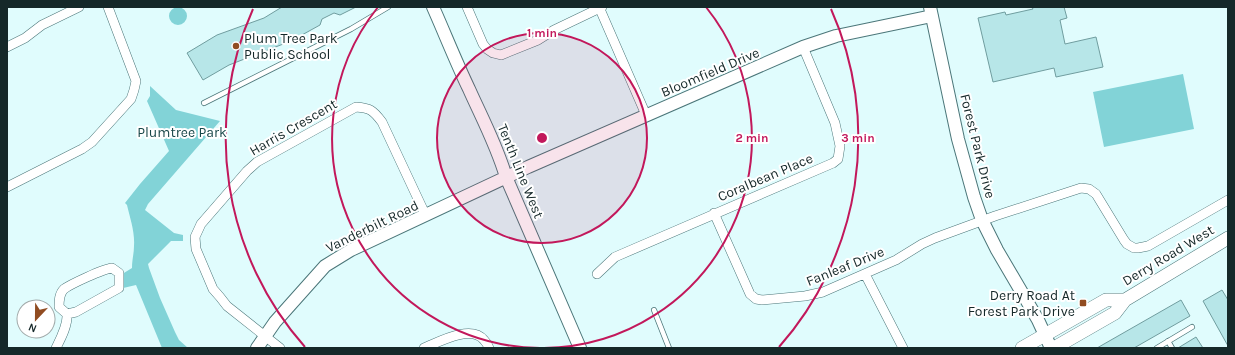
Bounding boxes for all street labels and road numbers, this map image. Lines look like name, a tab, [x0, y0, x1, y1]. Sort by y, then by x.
street label: Bloomfield Drive	[658, 44, 762, 101]
street label: Forest Park Drive	[956, 92, 999, 200]
street label: Harris Crescent	[246, 95, 340, 159]
street label: Tenth Line West	[494, 122, 547, 221]
street label: Coralbean Place	[715, 150, 815, 205]
street label: Vanderbilt Road	[323, 197, 421, 256]
street label: Derry Road West	[1119, 221, 1217, 289]
street label: Fanleaf Drive	[804, 243, 887, 290]

